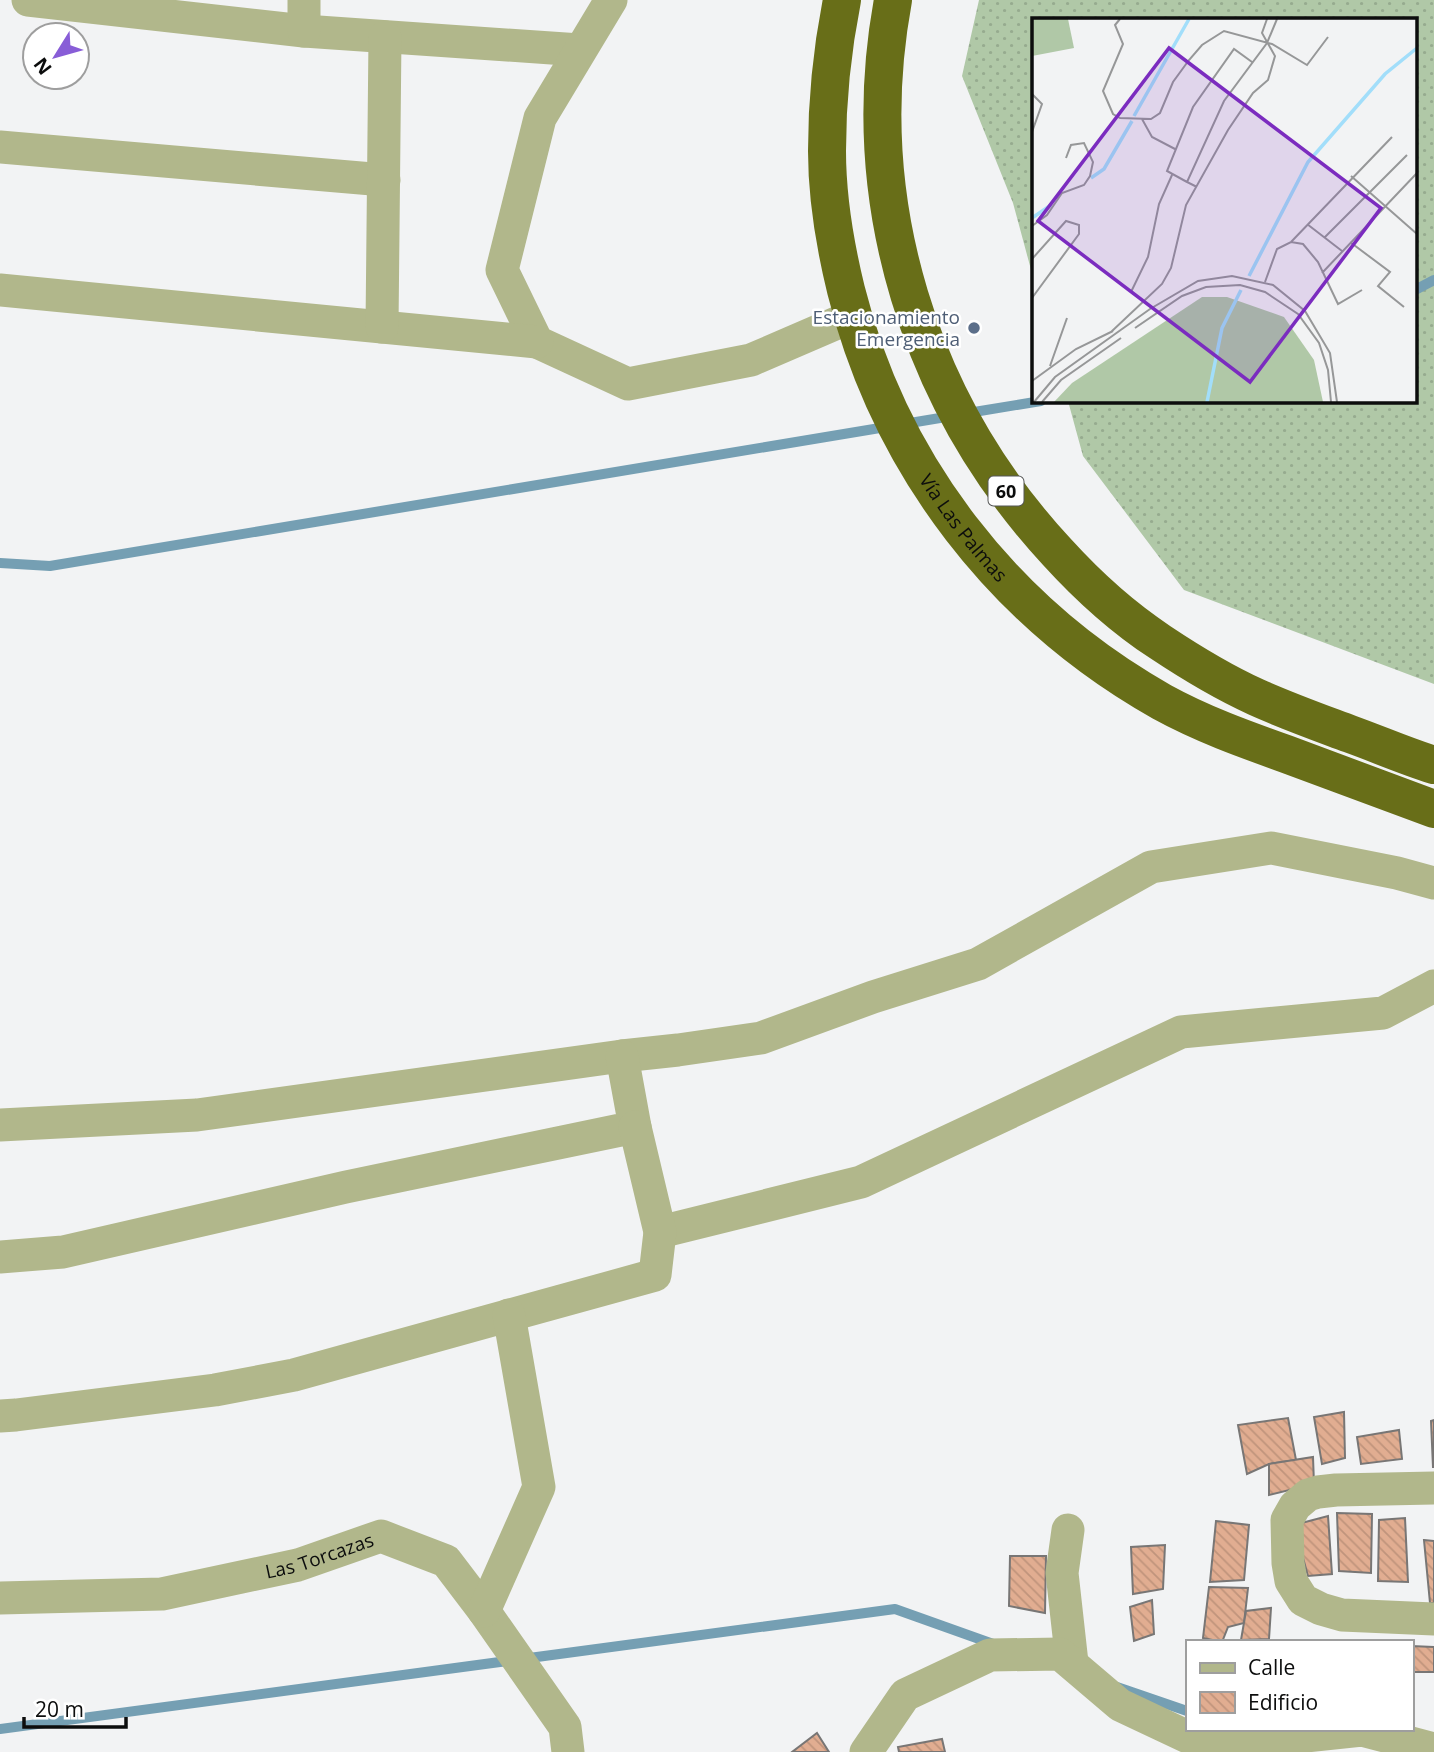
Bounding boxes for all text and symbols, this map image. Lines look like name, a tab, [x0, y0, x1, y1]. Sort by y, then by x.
inset map	[1032, 18, 1416, 402]
north arrow	[21, 21, 91, 91]
text: N	[27, 52, 57, 80]
place label: Estacionamiento Emergencia	[813, 304, 960, 352]
marker: Estacionamiento Emergencia	[966, 320, 982, 336]
street label: Vía Las Palmas	[914, 469, 1013, 587]
road number: 60	[988, 476, 1024, 505]
street label: Las Torcazas	[263, 1527, 377, 1585]
legend	[1186, 1640, 1413, 1731]
text: Calle	[1248, 1653, 1295, 1681]
scale bar	[24, 1686, 126, 1730]
text: Edificio	[1248, 1688, 1318, 1716]
text: 20 m	[35, 1695, 84, 1723]

